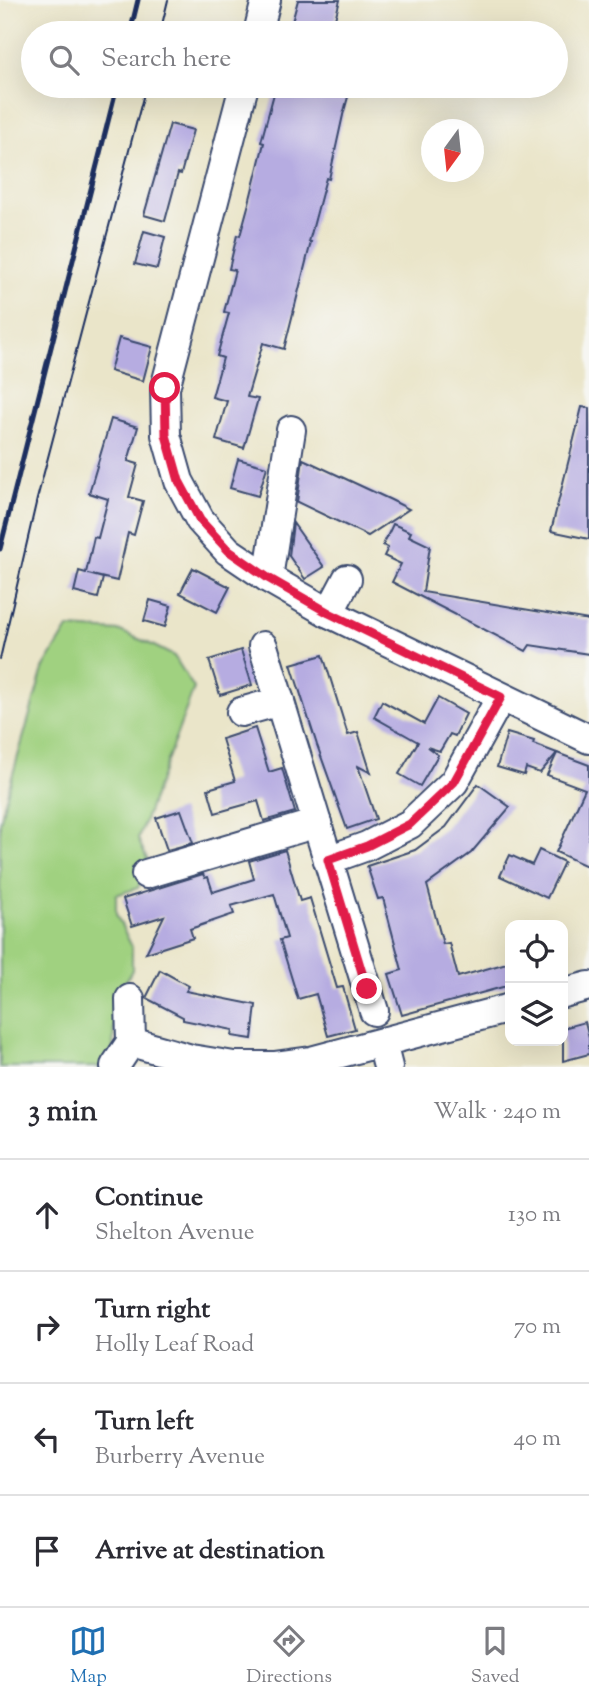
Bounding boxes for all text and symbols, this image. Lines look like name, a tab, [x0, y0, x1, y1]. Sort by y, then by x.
search box	[21, 21, 568, 98]
icon: search	[45, 41, 83, 79]
text: Search here	[101, 41, 231, 78]
north arrow	[421, 119, 484, 182]
route start	[149, 372, 180, 403]
map controls	[505, 920, 568, 1046]
button: locate	[505, 920, 568, 983]
route end	[351, 973, 382, 1004]
button: layers	[505, 983, 568, 1046]
text: 3 min	[28, 1091, 98, 1134]
text: Walk · 240 m	[433, 1096, 561, 1129]
text: Continue	[95, 1180, 203, 1217]
icon: ahead	[28, 1196, 66, 1234]
text: 130 m	[508, 1199, 561, 1232]
text: Shelton Avenue	[95, 1217, 255, 1250]
text: Turn right	[95, 1292, 210, 1329]
icon: right	[28, 1308, 66, 1346]
text: 70 m	[514, 1311, 561, 1344]
text: Holly Leaf Road	[95, 1329, 254, 1362]
text: Turn left	[95, 1404, 194, 1441]
icon: left	[28, 1420, 66, 1458]
text: 40 m	[514, 1423, 561, 1456]
text: Burberry Avenue	[95, 1441, 265, 1474]
icon: arrive	[28, 1532, 66, 1570]
text: Arrive at destination	[95, 1533, 325, 1570]
tab: Map	[69, 1622, 107, 1691]
tab: Directions	[246, 1622, 332, 1691]
tab: Saved	[471, 1622, 520, 1691]

